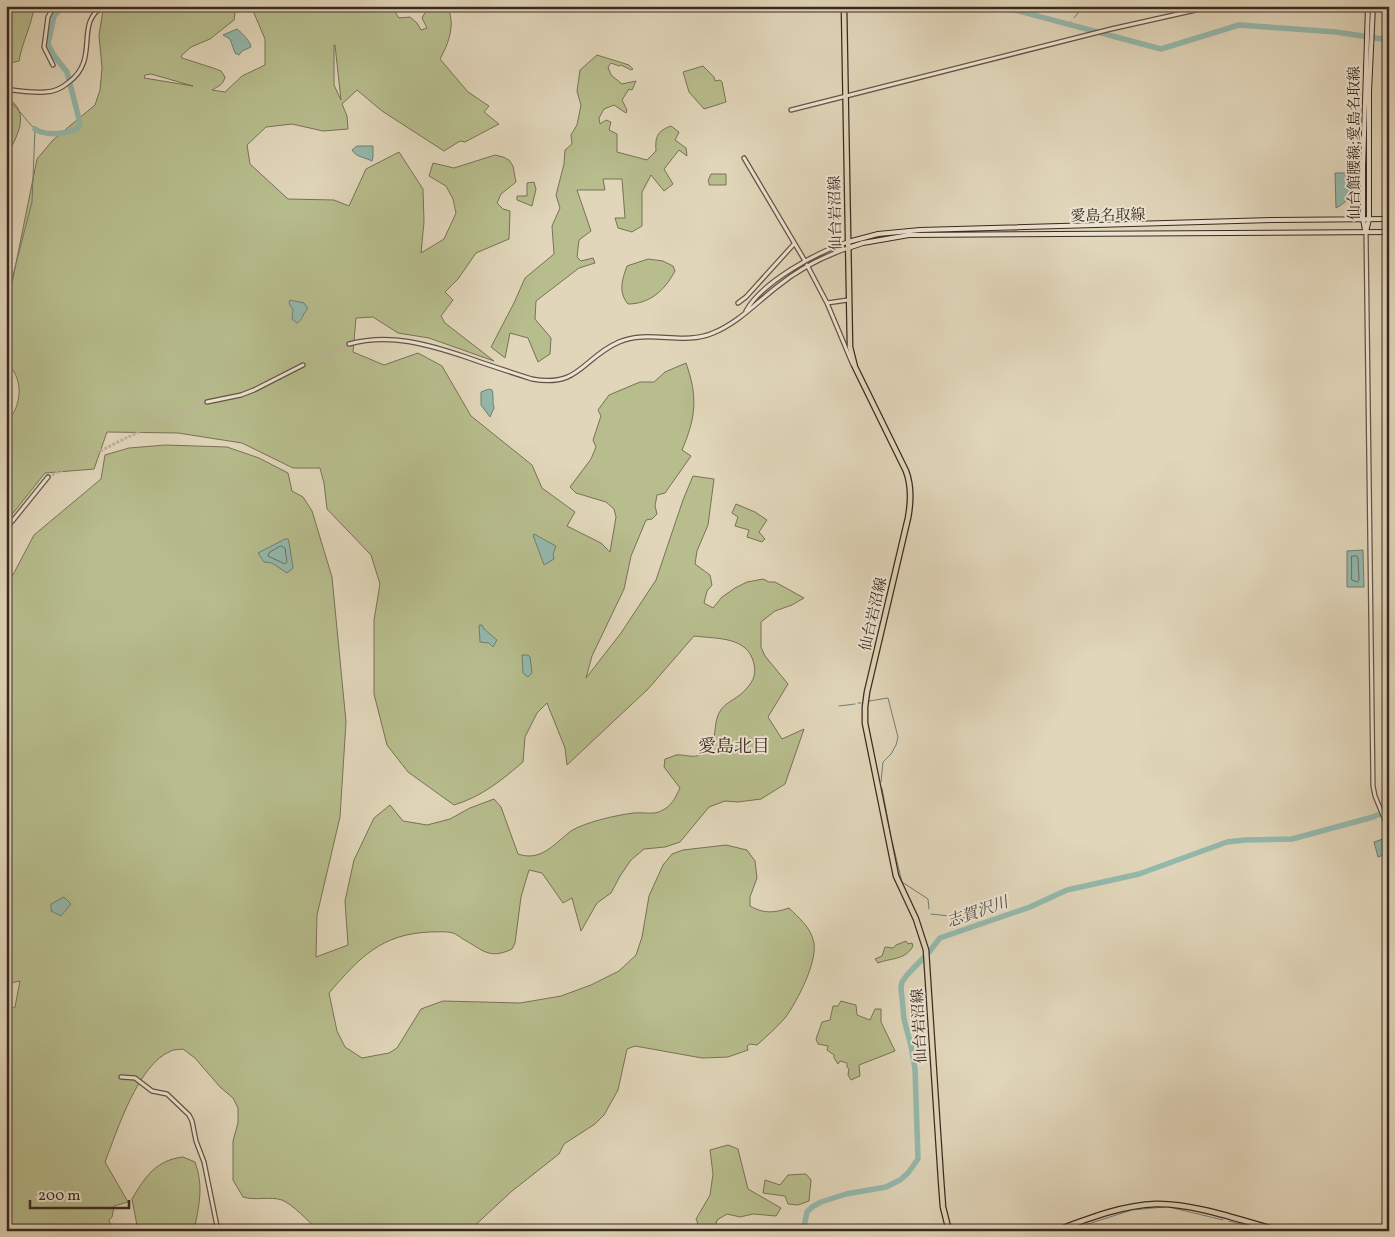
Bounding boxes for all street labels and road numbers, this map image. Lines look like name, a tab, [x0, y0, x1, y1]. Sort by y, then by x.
street label: 仙台館腰線;愛島名取線	[1345, 66, 1366, 220]
street label: 仙台岩沼線	[825, 175, 848, 251]
street label: 愛島名取線	[1070, 205, 1146, 228]
street label: 仙台岩沼線	[856, 575, 893, 653]
street label: 仙台岩沼線	[908, 988, 933, 1064]

